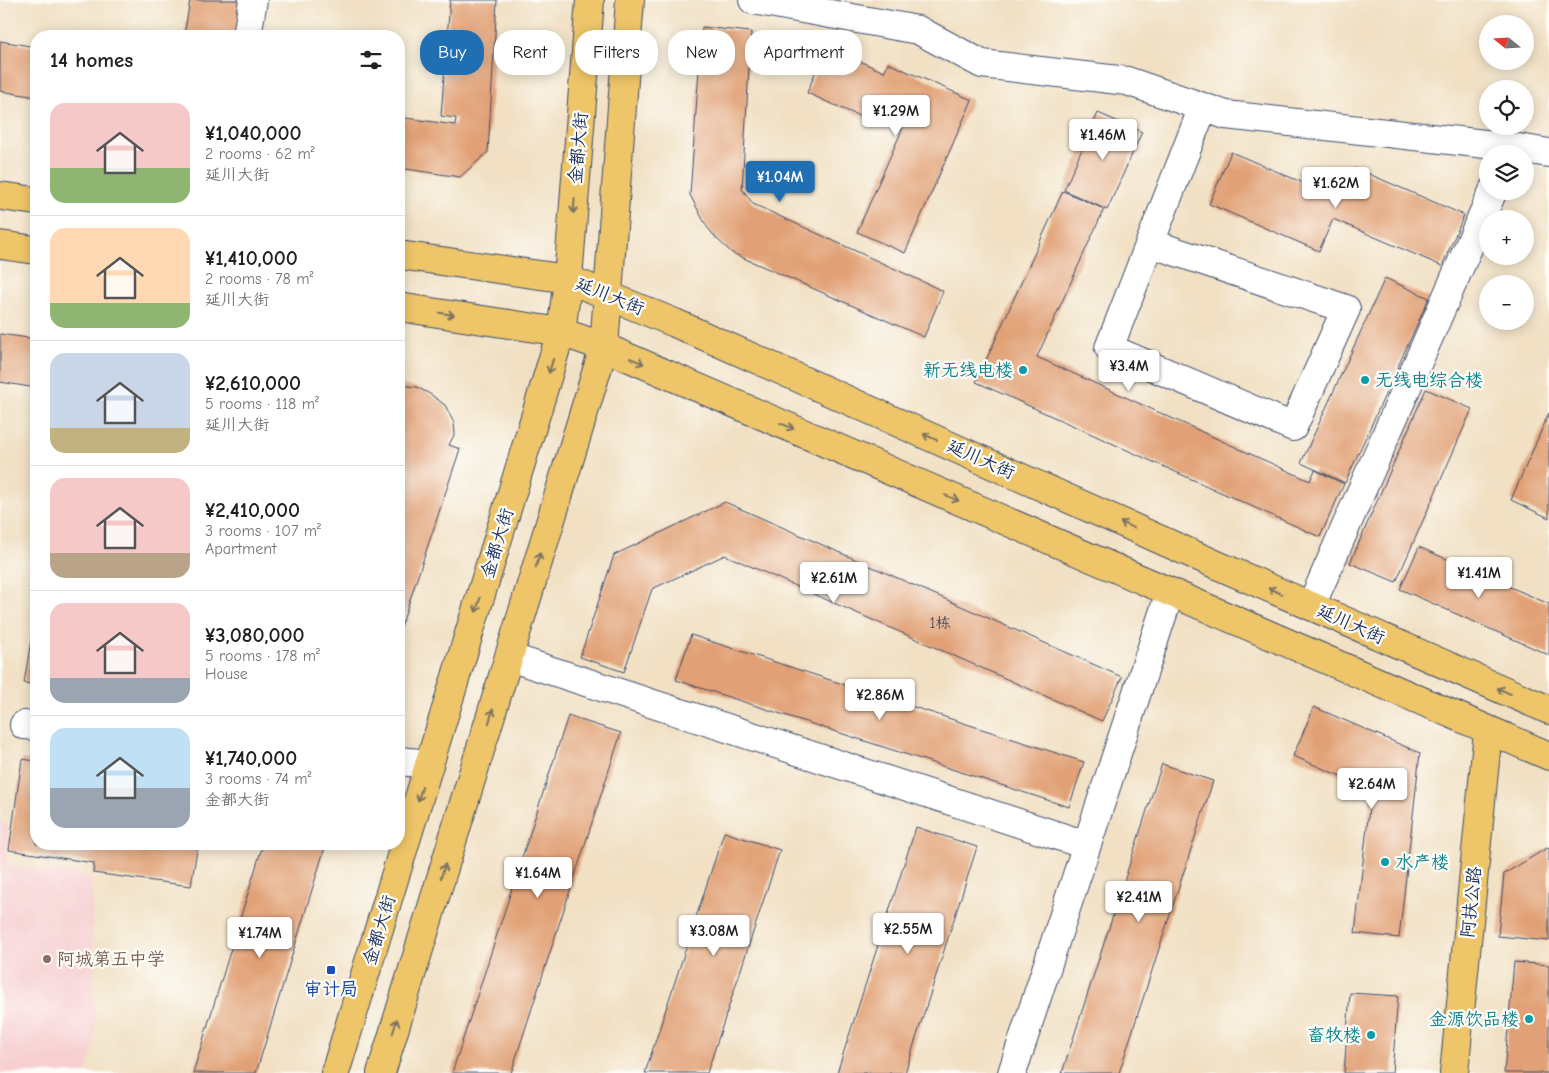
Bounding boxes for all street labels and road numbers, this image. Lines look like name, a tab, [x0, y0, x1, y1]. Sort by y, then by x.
street label: 金都大街	[565, 111, 592, 185]
street label: 延川大街	[573, 273, 647, 320]
street label: 延川大街	[944, 435, 1018, 484]
street label: 金都大街	[477, 506, 518, 581]
street label: 延川大街	[1314, 600, 1388, 649]
street label: 阿扶公路	[1457, 865, 1486, 939]
street label: 金都大街	[359, 893, 400, 968]

